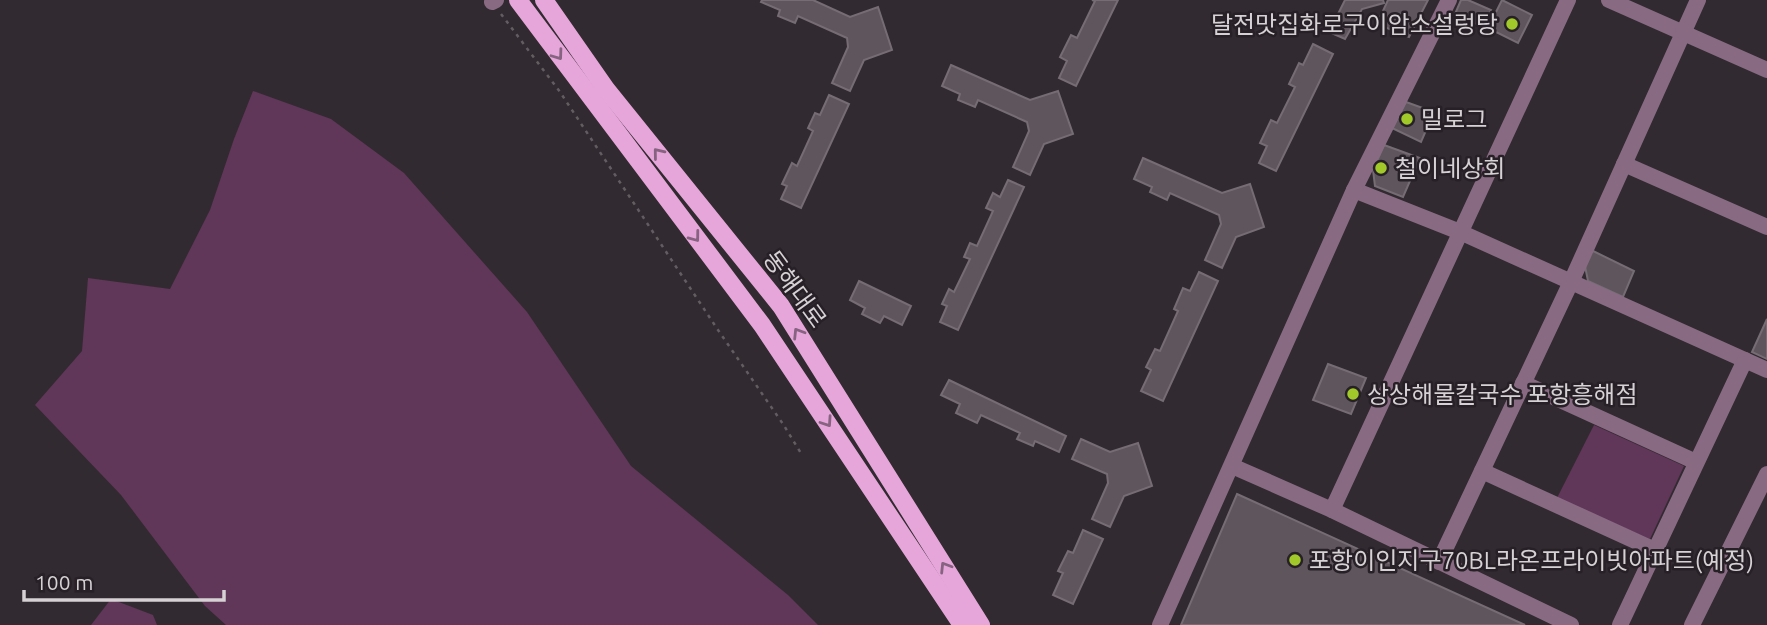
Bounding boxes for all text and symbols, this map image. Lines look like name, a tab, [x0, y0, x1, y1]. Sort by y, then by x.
place label: 달전맛집화로구이암소설렁탕	[1211, 11, 1498, 38]
marker: 달전맛집화로구이암소설렁탕	[1504, 16, 1520, 32]
one-way arrow	[550, 47, 563, 60]
place label: 밀로그	[1421, 106, 1487, 133]
marker: 밀로그	[1399, 111, 1415, 127]
one-way arrow	[654, 149, 666, 162]
place label: 철이네상회	[1395, 155, 1505, 182]
marker: 철이네상회	[1373, 160, 1389, 176]
one-way arrow	[687, 229, 700, 242]
street label: 동해대로	[758, 245, 832, 333]
one-way arrow	[793, 328, 806, 341]
place label: 상상해물칼국수 포항흥해점	[1367, 381, 1637, 408]
marker: 상상해물칼국수 포항흥해점	[1345, 386, 1361, 402]
one-way arrow	[819, 414, 831, 427]
place label: 포항이인지구70BL라온프라이빗아파트(예정)	[1309, 547, 1754, 574]
marker: 포항이인지구70BL라온프라이빗아파트(예정)	[1287, 552, 1303, 568]
scale bar	[24, 558, 224, 602]
one-way arrow	[941, 561, 954, 574]
text: 100 m	[35, 570, 93, 594]

